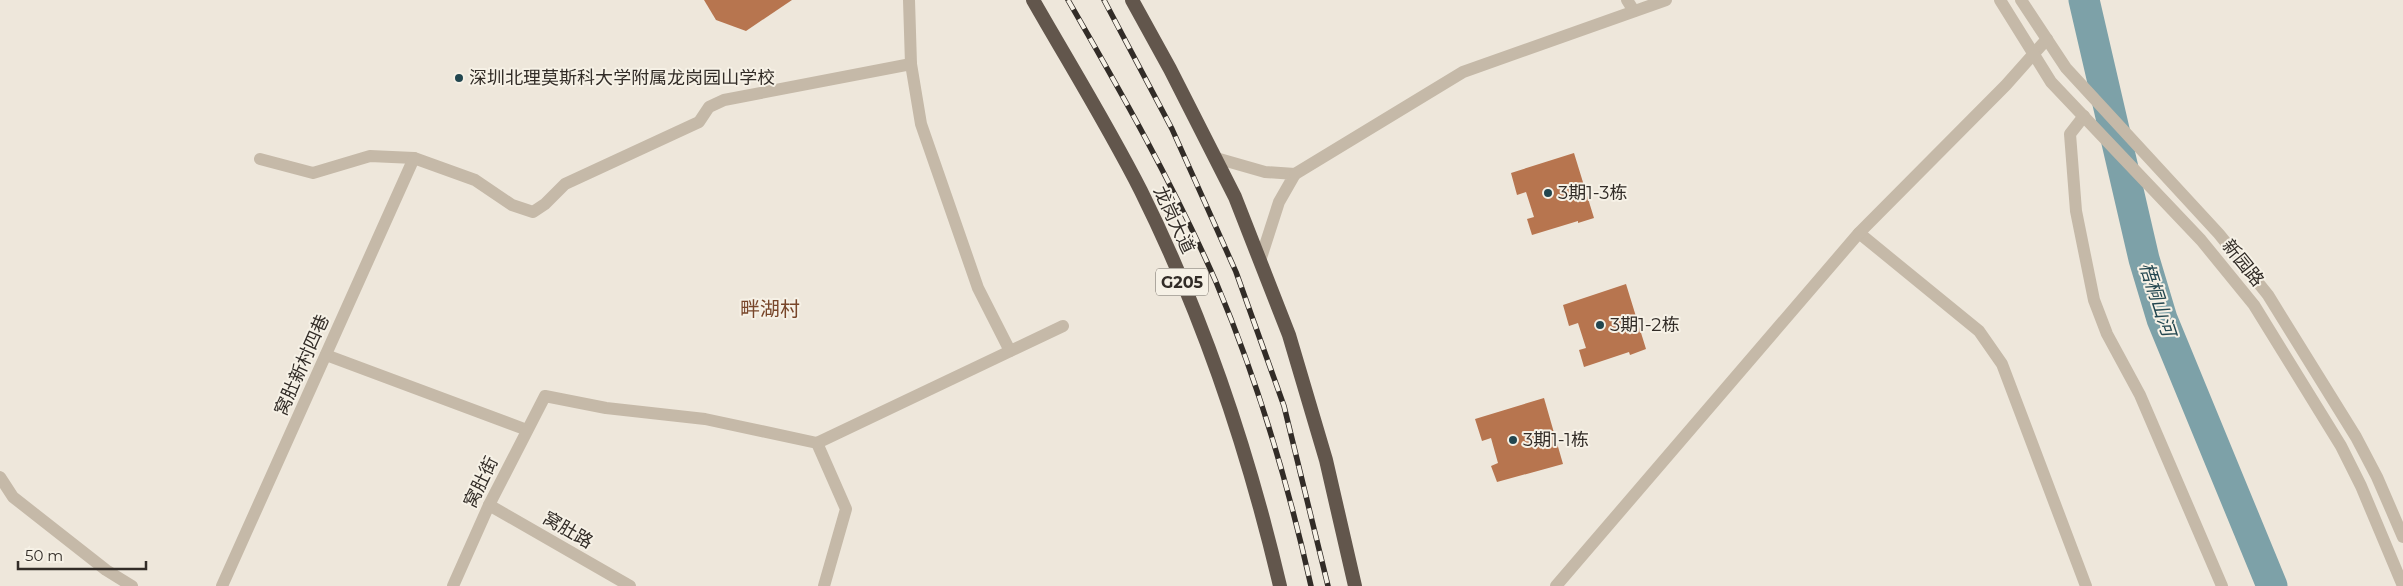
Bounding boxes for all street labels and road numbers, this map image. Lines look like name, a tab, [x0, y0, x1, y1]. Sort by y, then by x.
street label: 龙岗大道	[1149, 183, 1199, 257]
street label: 新园路	[2217, 235, 2269, 291]
road number: G205	[1156, 268, 1208, 296]
street label: 窝肚新村四巷	[270, 311, 334, 419]
street label: 窝肚街	[459, 453, 503, 511]
street label: 窝肚路	[539, 507, 597, 553]

